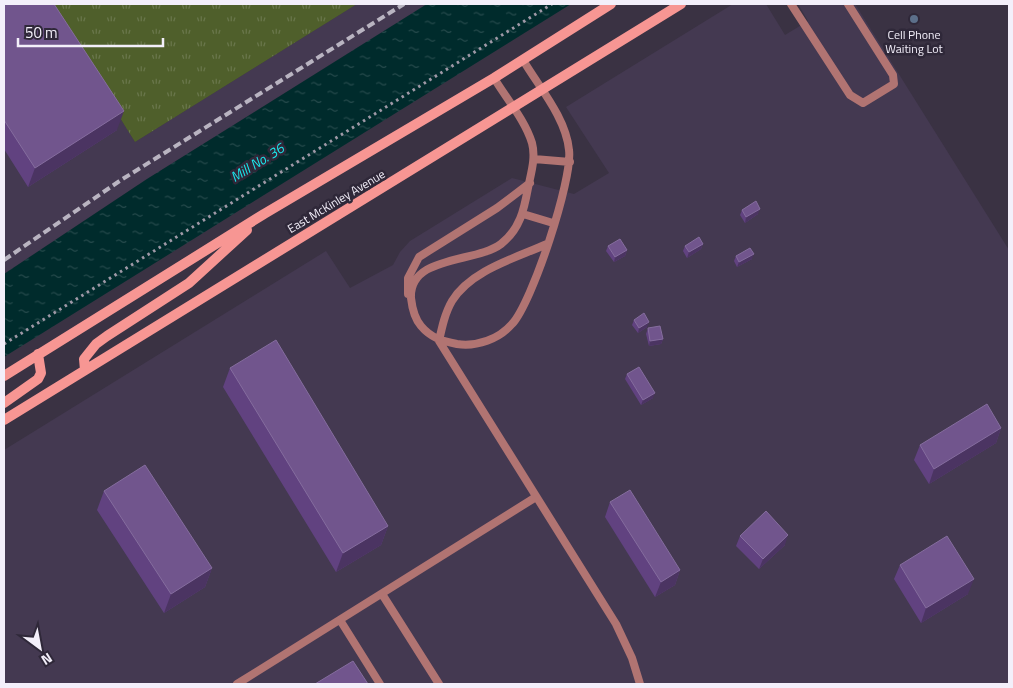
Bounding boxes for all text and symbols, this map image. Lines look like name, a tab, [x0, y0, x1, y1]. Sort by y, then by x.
marker: Cell Phone Waiting Lot	[908, 13, 920, 25]
scale bar	[18, 15, 162, 47]
text: 50 m	[25, 21, 58, 44]
place label: Cell Phone Waiting Lot	[885, 25, 943, 58]
water label: Mill No. 36	[226, 137, 289, 187]
street label: East McKinley Avenue	[284, 164, 388, 238]
north arrow	[15, 623, 65, 673]
text: N	[37, 648, 57, 671]

